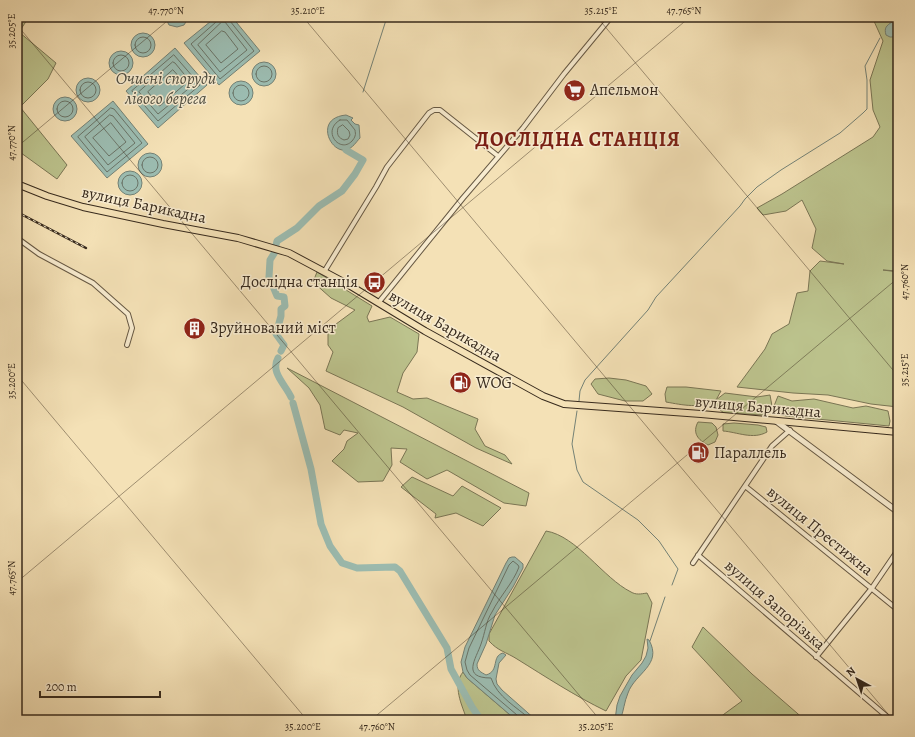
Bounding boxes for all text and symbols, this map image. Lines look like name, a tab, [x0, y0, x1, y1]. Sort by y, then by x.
text: 47.770°N	[148, 4, 184, 17]
text: 35.210°E	[291, 4, 325, 17]
text: 35.215°E	[585, 4, 618, 17]
text: 47.765°N	[666, 4, 702, 17]
text: 35.205°E	[5, 14, 18, 48]
water label: Очисні споруди лівого берега	[116, 67, 216, 110]
supermarket icon: Апельмон	[561, 77, 587, 103]
place label: Апельмон	[589, 79, 658, 101]
text: 47.770°N	[5, 125, 18, 161]
district label: ДОСЛІДНА СТАНЦІЯ	[475, 126, 681, 153]
street label: вулиця Барикадна	[80, 181, 209, 229]
text: 47.760°N	[898, 264, 911, 300]
bus stop icon: Дослідна станція	[361, 269, 387, 295]
place label: Дослідна станція	[241, 271, 358, 293]
street label: вулиця Барикадна	[385, 285, 506, 367]
building icon: Зруйнований міст	[182, 315, 208, 341]
place label: Зруйнований міст	[210, 317, 336, 339]
text: 35.215°E	[898, 353, 911, 386]
text: 35.200°E	[5, 363, 18, 399]
fuel station icon: WOG	[448, 370, 474, 396]
place label: WOG	[475, 372, 512, 394]
street label: вулиця Барикадна	[694, 391, 823, 424]
fuel station icon: Параллель	[686, 440, 712, 466]
place label: Параллель	[714, 442, 786, 464]
street label: вулиця Престижна	[762, 481, 878, 581]
street label: вулиця Запорізька	[720, 555, 831, 655]
text: 47.765°N	[5, 560, 18, 596]
north arrow	[837, 659, 877, 699]
text: N	[843, 663, 859, 680]
scale bar	[40, 673, 160, 699]
text: 200 m	[46, 679, 77, 695]
text: 35.200°E	[285, 720, 321, 733]
text: 47.760°N	[359, 720, 395, 733]
text: 35.205°E	[579, 720, 613, 733]

